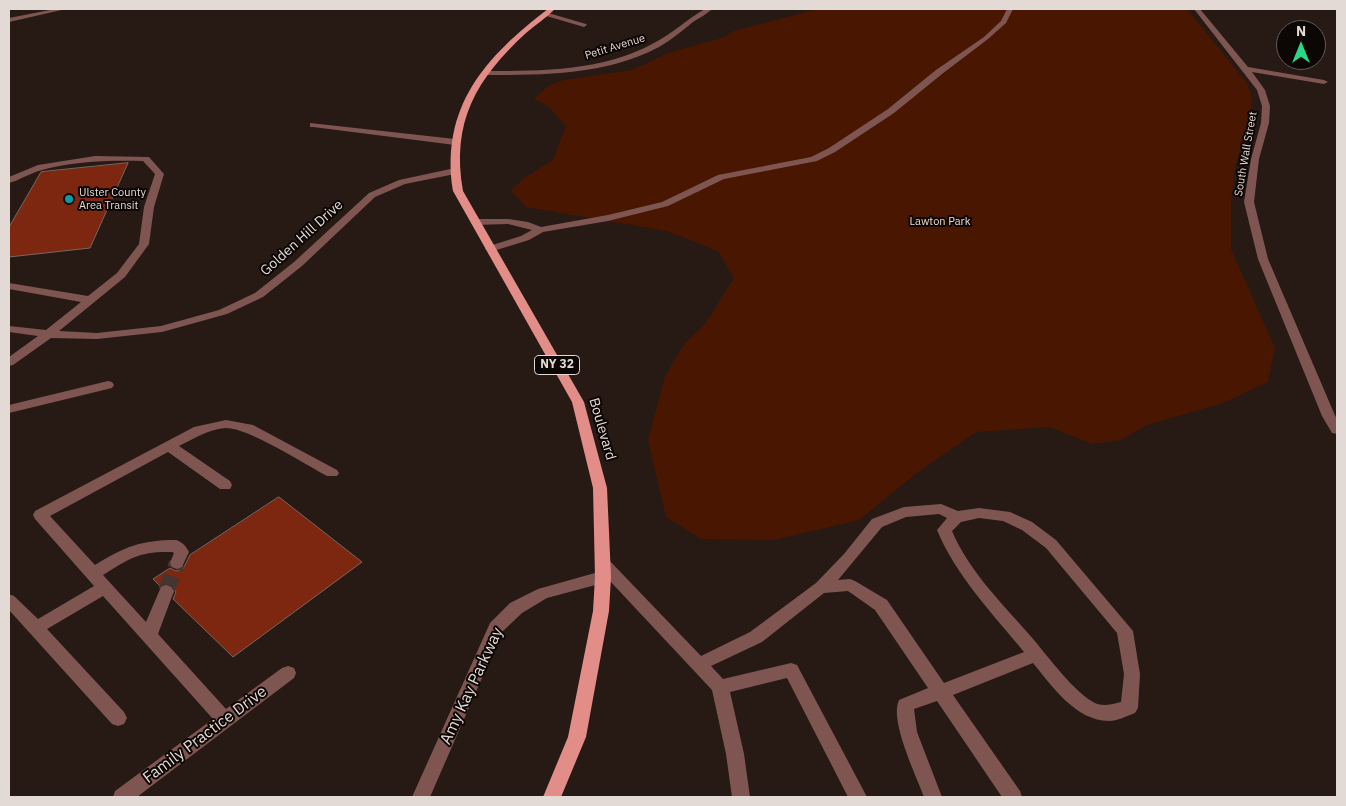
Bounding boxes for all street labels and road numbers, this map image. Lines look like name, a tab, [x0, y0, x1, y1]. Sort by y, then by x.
street label: Petit Avenue	[583, 32, 647, 62]
street label: South Wall Street	[1232, 111, 1260, 197]
street label: Golden Hill Drive	[257, 197, 347, 279]
road number: NY 32	[534, 356, 580, 374]
street label: Boulevard	[585, 396, 619, 462]
street label: Amy Kay Parkway	[436, 624, 508, 748]
street label: Family Practice Drive	[139, 682, 271, 788]

